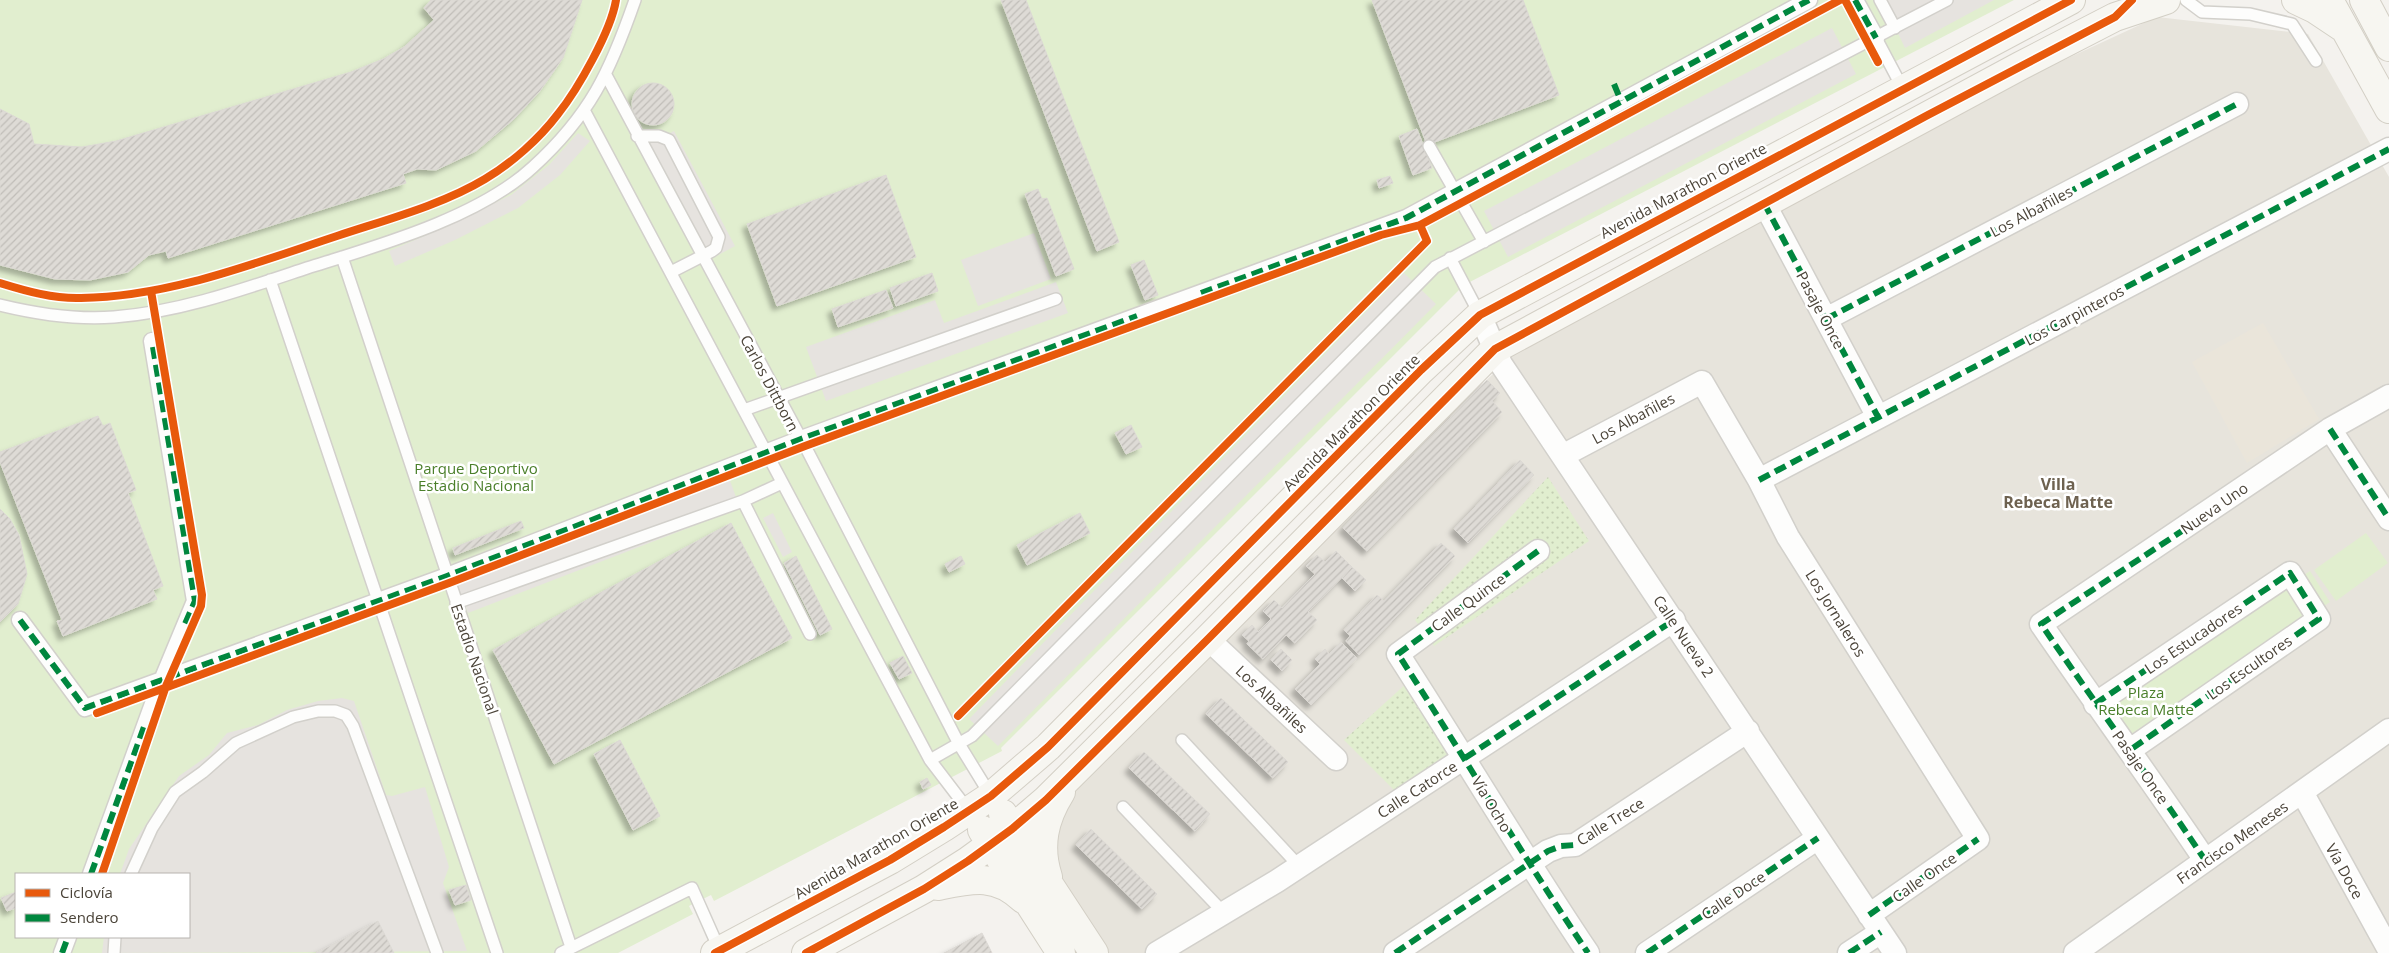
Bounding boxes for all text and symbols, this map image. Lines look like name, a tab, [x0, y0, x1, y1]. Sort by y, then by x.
street label: Avenida Marathon Oriente	[1596, 138, 1770, 242]
street label: Los Albañiles	[1986, 181, 2076, 241]
street label: Pasaje Once	[1792, 268, 1850, 352]
street label: Los Carpinteros	[2021, 280, 2127, 350]
street label: Carlos Dittborn	[736, 331, 804, 435]
street label: Avenida Marathon Oriente	[1278, 349, 1424, 495]
street label: Los Albañiles	[1588, 388, 1678, 448]
park label: Parque Deportivo Estadio Nacional	[414, 458, 538, 495]
district label: Villa Rebeca Matte	[2003, 473, 2113, 513]
street label: Nueva Uno	[2176, 477, 2252, 539]
street label: Los Jornaleros	[1801, 566, 1871, 660]
street label: Calle Quince	[1427, 568, 1509, 636]
street label: Calle Nueva 2	[1649, 591, 1719, 681]
street label: Los Estucadores	[2140, 598, 2246, 678]
street label: Estadio Nacional	[447, 601, 503, 717]
street label: Los Escultores	[2202, 630, 2296, 704]
street label: Los Albañiles	[1232, 661, 1312, 737]
park label: Plaza Rebeca Matte	[2098, 682, 2194, 719]
street label: Pasaje Once	[2108, 726, 2174, 808]
street label: Calle Catorce	[1373, 756, 1461, 822]
street label: Vía Ocho	[1467, 772, 1517, 836]
street label: Calle Trece	[1572, 792, 1648, 850]
street label: Avenida Marathon Oriente	[791, 793, 961, 903]
street label: Francisco Meneses	[2172, 796, 2292, 888]
street label: Vía Doce	[2322, 840, 2368, 902]
street label: Calle Once	[1888, 848, 1960, 906]
street label: Calle Doce	[1697, 866, 1769, 924]
legend	[15, 873, 190, 938]
text: Ciclovía	[60, 882, 113, 902]
text: Sendero	[60, 907, 119, 927]

